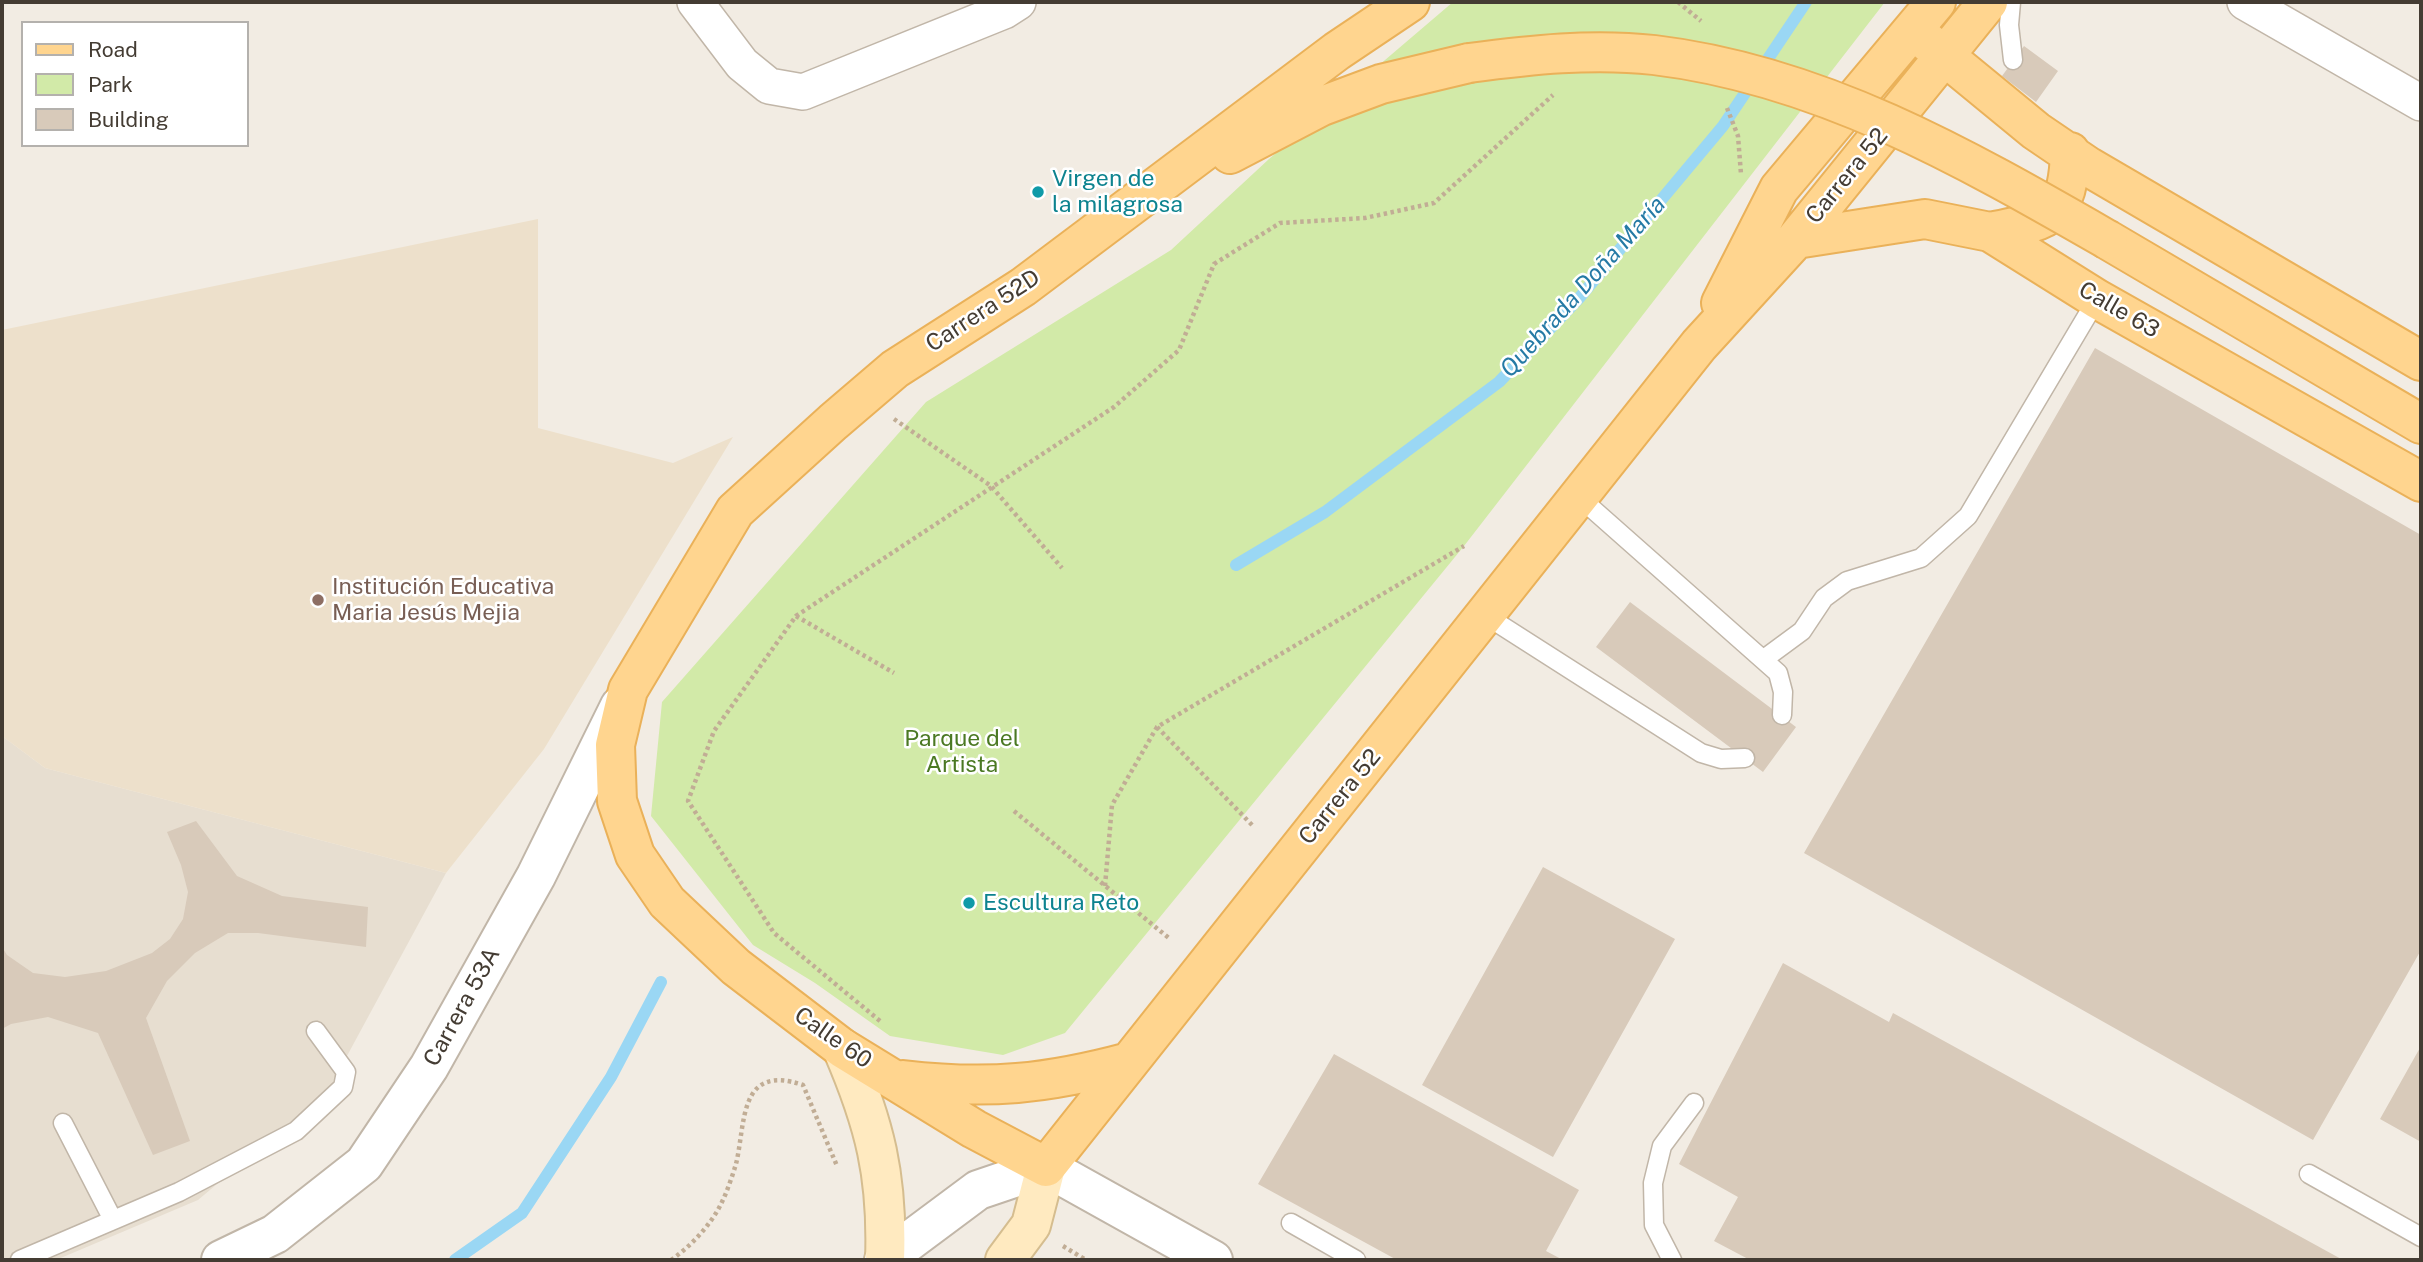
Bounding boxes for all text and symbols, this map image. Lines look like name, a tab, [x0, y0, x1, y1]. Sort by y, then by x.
legend	[21, 21, 248, 147]
text: Road	[88, 37, 138, 62]
text: Park	[88, 72, 133, 97]
text: Building	[88, 107, 169, 132]
street label: Carrera 52	[1800, 123, 1894, 229]
place label: Virgen de la milagrosa	[1052, 165, 1183, 219]
marker: Virgen de la milagrosa	[1030, 184, 1046, 200]
water label: Quebrada Doña María	[1494, 191, 1672, 383]
street label: Carrera 52D	[921, 264, 1045, 358]
street label: Calle 63	[2074, 276, 2164, 344]
place label: Institución Educativa Maria Jesús Mejia	[332, 573, 554, 627]
marker: Institución Educativa Maria Jesús Mejia	[310, 592, 326, 608]
park label: Parque del Artista	[904, 725, 1020, 779]
street label: Carrera 52	[1293, 744, 1387, 850]
place label: Escultura Reto	[983, 889, 1139, 917]
marker: Escultura Reto	[961, 895, 977, 911]
street label: Carrera 53A	[418, 943, 506, 1071]
street label: Calle 60	[789, 1001, 877, 1075]

